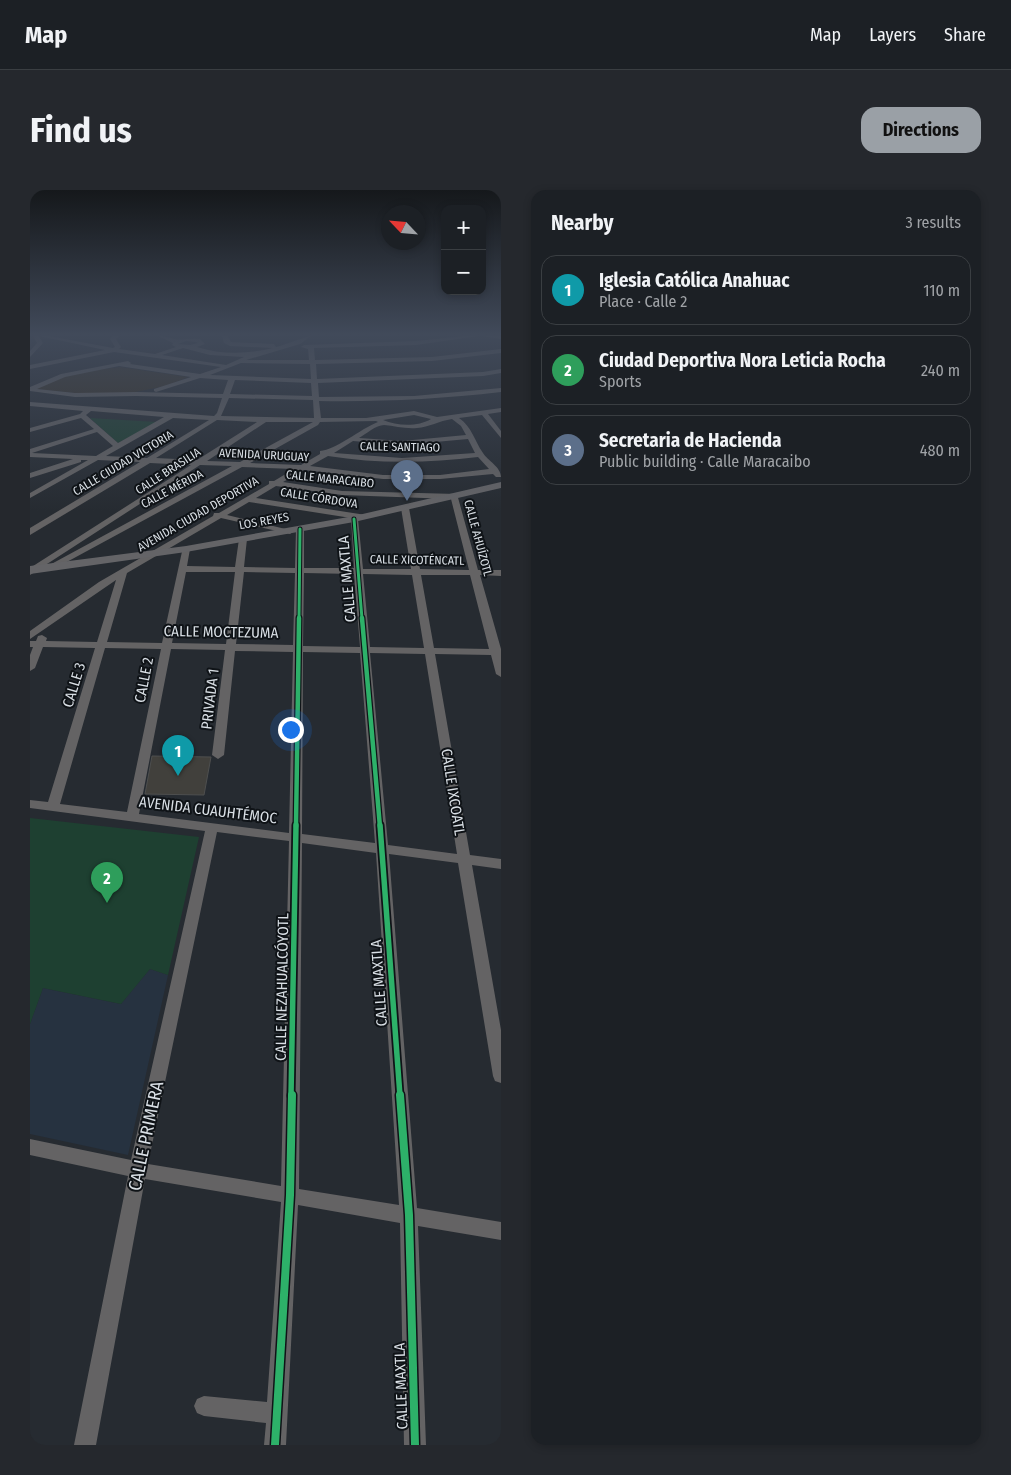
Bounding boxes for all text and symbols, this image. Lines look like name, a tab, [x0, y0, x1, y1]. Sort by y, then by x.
text: Map	[25, 21, 67, 49]
text: Map	[810, 24, 841, 46]
text: Layers	[869, 24, 916, 46]
text: Share	[944, 24, 986, 46]
button: Directions	[861, 107, 981, 153]
text: Find us	[30, 109, 132, 151]
north arrow	[381, 205, 426, 250]
map controls	[441, 205, 486, 295]
button: +	[441, 205, 486, 250]
text: Nearby	[551, 210, 613, 236]
text: 3 results	[905, 213, 961, 232]
button: −	[441, 250, 486, 295]
text: Iglesia Católica Anahuac	[599, 269, 789, 292]
text: 1	[565, 281, 571, 300]
text: 110 m	[923, 281, 960, 300]
text: Place · Calle 2	[599, 292, 687, 311]
text: Ciudad Deportiva Nora Leticia Rocha	[599, 349, 886, 372]
text: 2	[564, 361, 572, 380]
text: 240 m	[921, 361, 960, 380]
text: Sports	[599, 372, 642, 391]
street label: CALLE CIUDAD VICTORIA	[70, 427, 176, 499]
text: Secretaria de Hacienda	[599, 429, 781, 452]
street label: CALLE SANTIAGO	[360, 439, 440, 455]
text: 3	[564, 441, 572, 460]
text: 480 m	[920, 441, 960, 460]
street label: CALLE BRASILIA	[133, 444, 204, 497]
street label: AVENIDA URUGUAY	[219, 446, 310, 464]
text: Public building · Calle Maracaibo	[599, 452, 811, 471]
pin: 3	[391, 460, 423, 501]
street label: CALLE MÉRIDA	[138, 466, 206, 511]
street label: CALLE MARACAIBO	[285, 467, 375, 491]
street label: AVENIDA CIUDAD DEPORTIVA	[135, 473, 262, 554]
street label: CALLE CÓRDOVA	[279, 484, 360, 511]
street label: CALLE AHUÍZOTL	[461, 498, 496, 578]
street label: LOS REYES	[238, 510, 290, 532]
street label: CALLE MAXTLA	[334, 535, 360, 623]
street label: CALLE XICOTÉNCATL	[370, 551, 465, 568]
street label: CALLE MOCTEZUMA	[163, 622, 279, 642]
street label: CALLE 2	[131, 655, 157, 704]
street label: CALLE 3	[59, 660, 89, 710]
street label: PRIVADA 1	[197, 668, 223, 730]
your location	[278, 717, 304, 743]
pin: 1	[162, 735, 194, 776]
street label: CALLE IXCOATL	[437, 747, 469, 837]
street label: AVENIDA CUAUHTÉMOC	[138, 793, 278, 827]
pin: 2	[91, 862, 123, 903]
street label: CALLE NEZAHUALCÓYOTL	[272, 913, 292, 1061]
street label: CALLE MAXTLA	[367, 939, 391, 1027]
street label: CALLE PRIMERA	[124, 1079, 168, 1193]
street label: CALLE MAXTLA	[390, 1342, 412, 1430]

